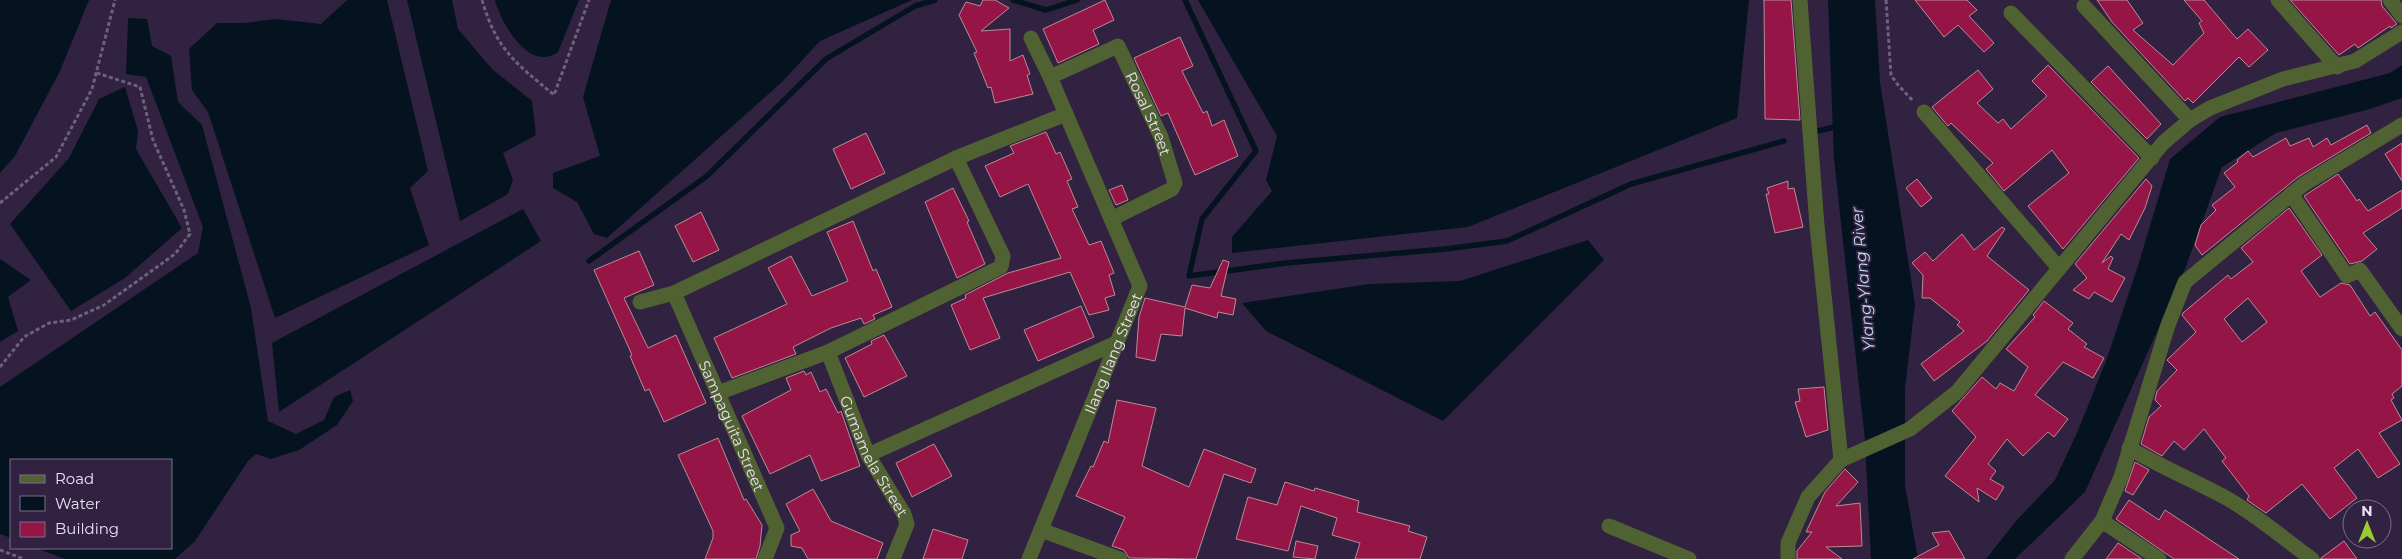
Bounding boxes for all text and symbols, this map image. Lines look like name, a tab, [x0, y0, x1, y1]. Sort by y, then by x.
street label: Rosal Street	[1122, 68, 1175, 157]
water label: Ylang-Ylang River	[1847, 206, 1879, 352]
street label: Ilang Ilang Street	[1080, 290, 1146, 417]
street label: Sampaguita Street	[695, 357, 769, 494]
street label: Gumamela Street	[836, 393, 913, 520]
legend	[10, 459, 172, 549]
text: Road	[55, 469, 94, 488]
text: Water	[55, 494, 101, 513]
north arrow	[2342, 499, 2392, 549]
text: N	[2361, 502, 2373, 520]
text: Building	[55, 519, 119, 538]

